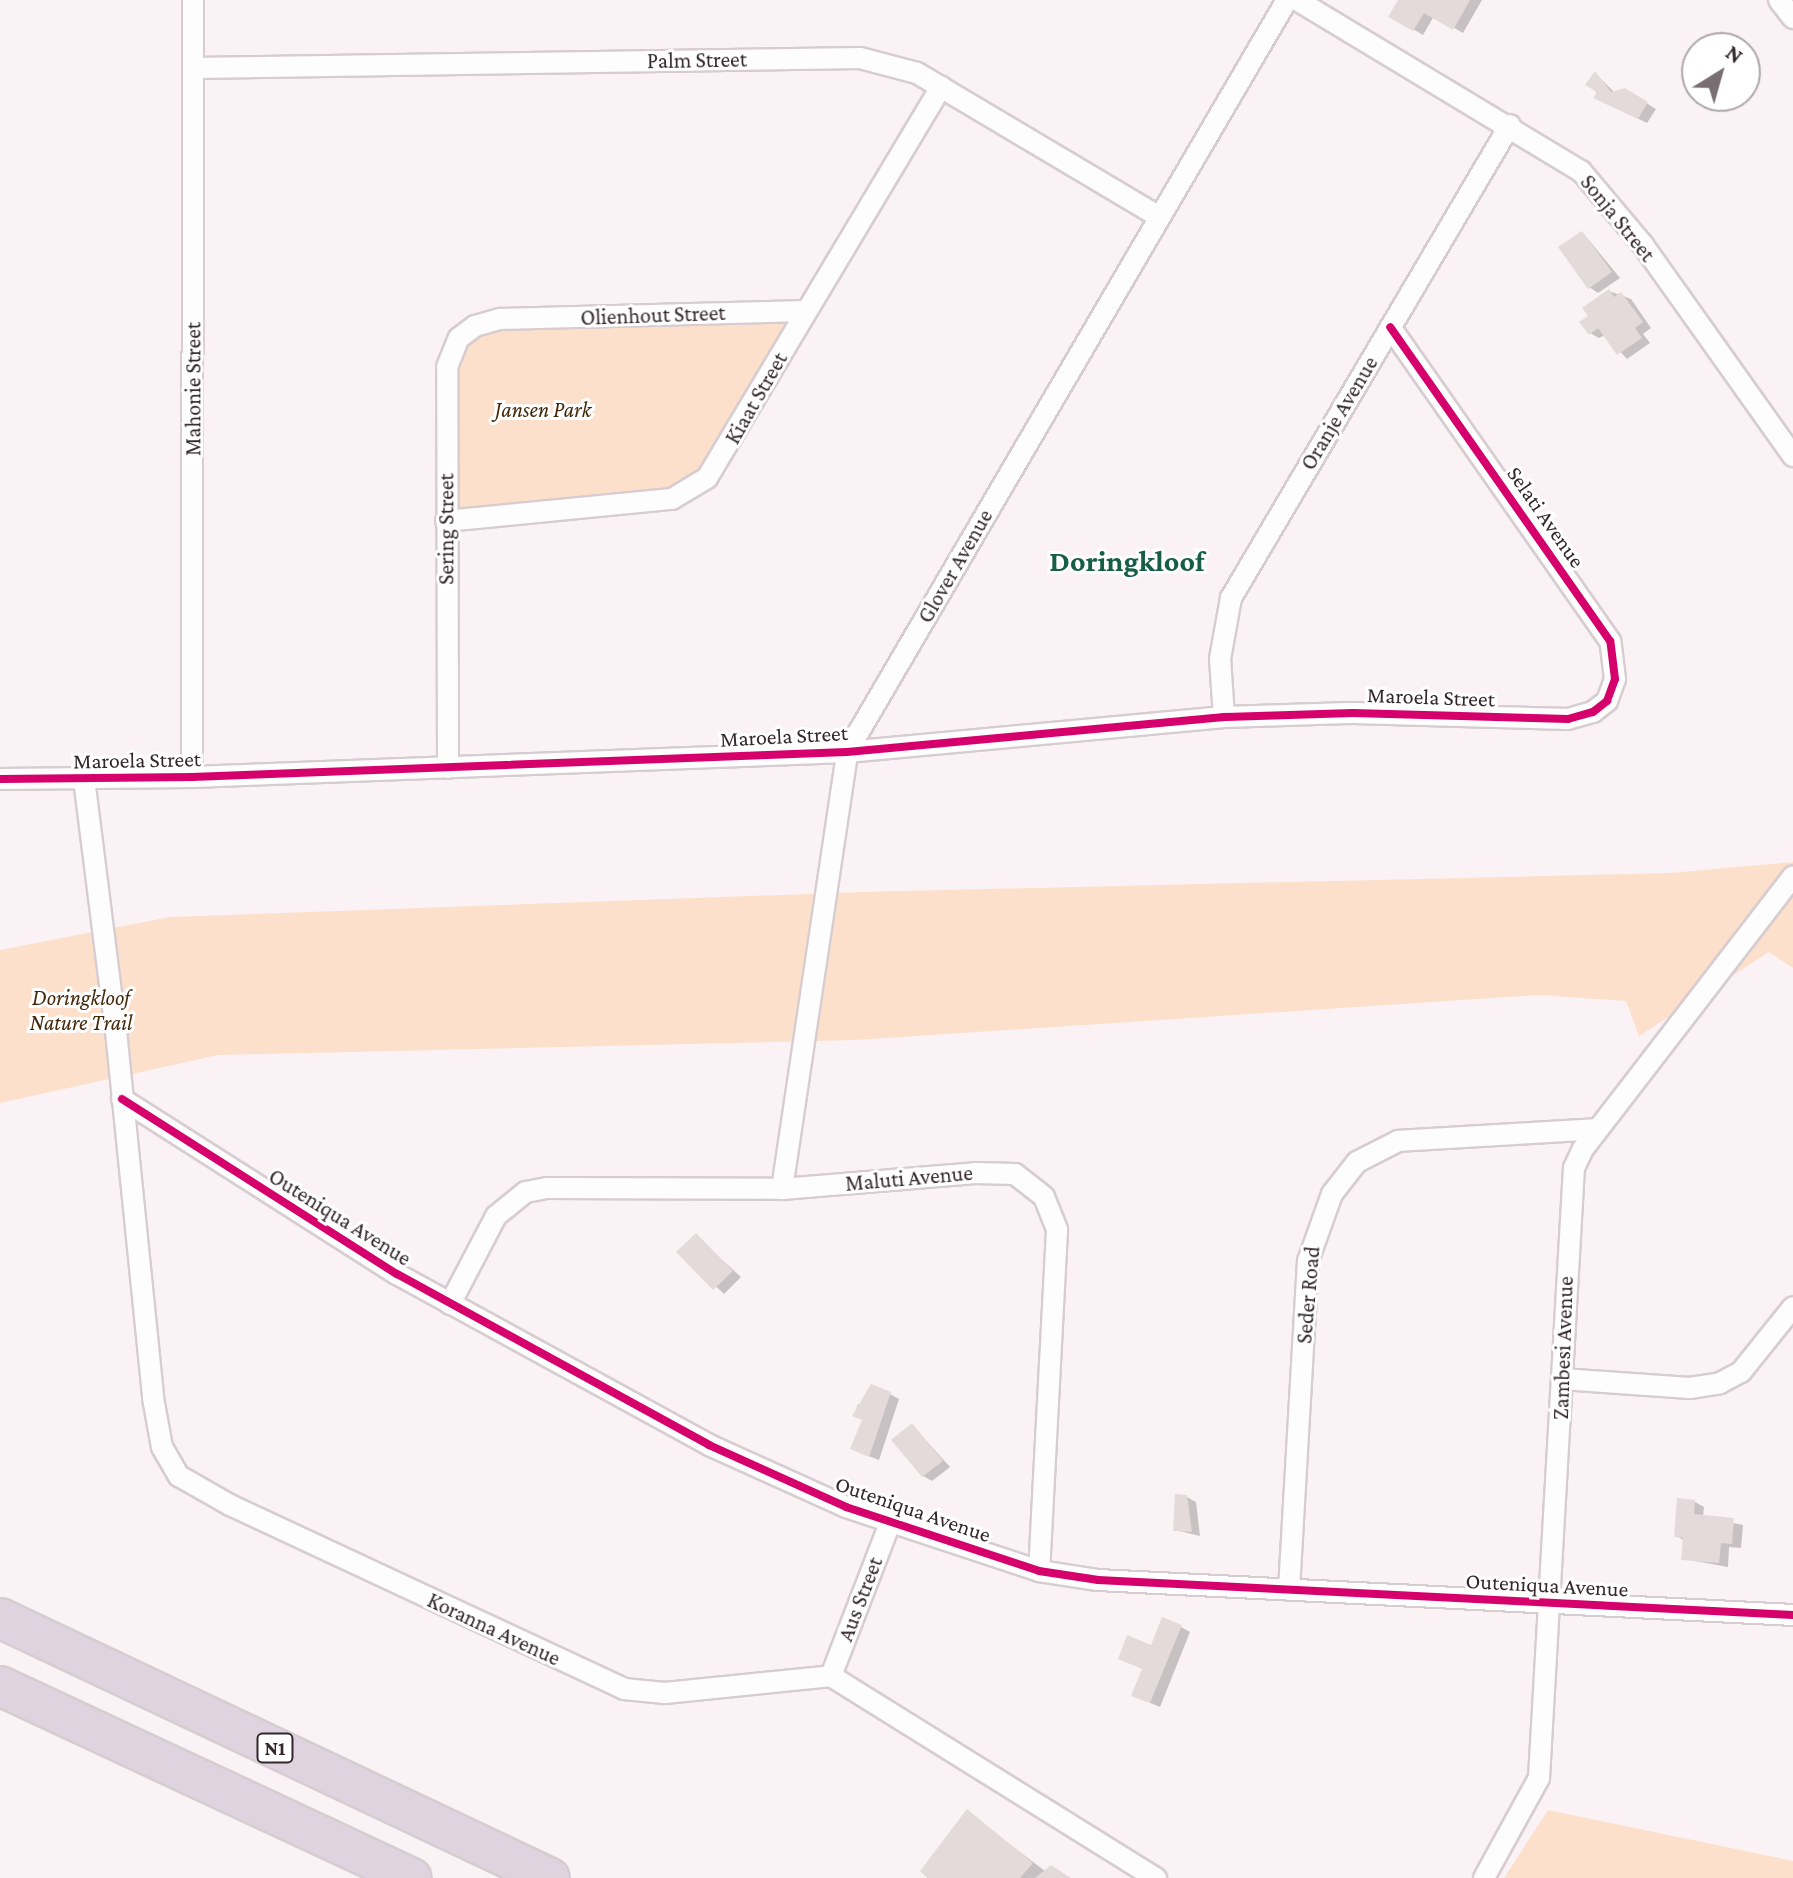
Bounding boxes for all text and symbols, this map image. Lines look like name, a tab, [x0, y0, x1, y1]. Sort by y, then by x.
north arrow	[1681, 32, 1761, 112]
text: N	[1721, 40, 1748, 69]
street label: Palm Street	[647, 46, 747, 74]
street label: Sonja Street	[1575, 169, 1661, 267]
street label: Olienhout Street	[580, 299, 726, 331]
street label: Mahonie Street	[180, 322, 206, 456]
street label: Kiaat Street	[719, 347, 793, 449]
street label: Oranje Avenue	[1295, 351, 1383, 475]
park label: Jansen Park	[495, 397, 591, 423]
street label: Selati Avenue	[1501, 461, 1591, 573]
street label: Sering Street	[433, 473, 459, 585]
street label: Glover Avenue	[912, 504, 998, 628]
district label: Doringkloof	[1049, 543, 1205, 579]
street label: Maroela Street	[1367, 682, 1495, 712]
street label: Maroela Street	[719, 719, 849, 753]
street label: Maroela Street	[73, 746, 201, 774]
park label: Doringkloof Nature Trail	[30, 984, 132, 1036]
street label: Maluti Avenue	[844, 1159, 974, 1197]
street label: Outeniqua Avenue	[264, 1163, 416, 1271]
street label: Seder Road	[1291, 1245, 1325, 1345]
street label: Zambesi Avenue	[1547, 1276, 1579, 1420]
street label: Outeniqua Avenue	[832, 1470, 994, 1548]
street label: Aus Street	[832, 1553, 888, 1645]
street label: Outeniqua Avenue	[1465, 1568, 1629, 1602]
street label: Koranna Avenue	[423, 1587, 565, 1671]
road number: N1	[255, 1732, 295, 1764]

